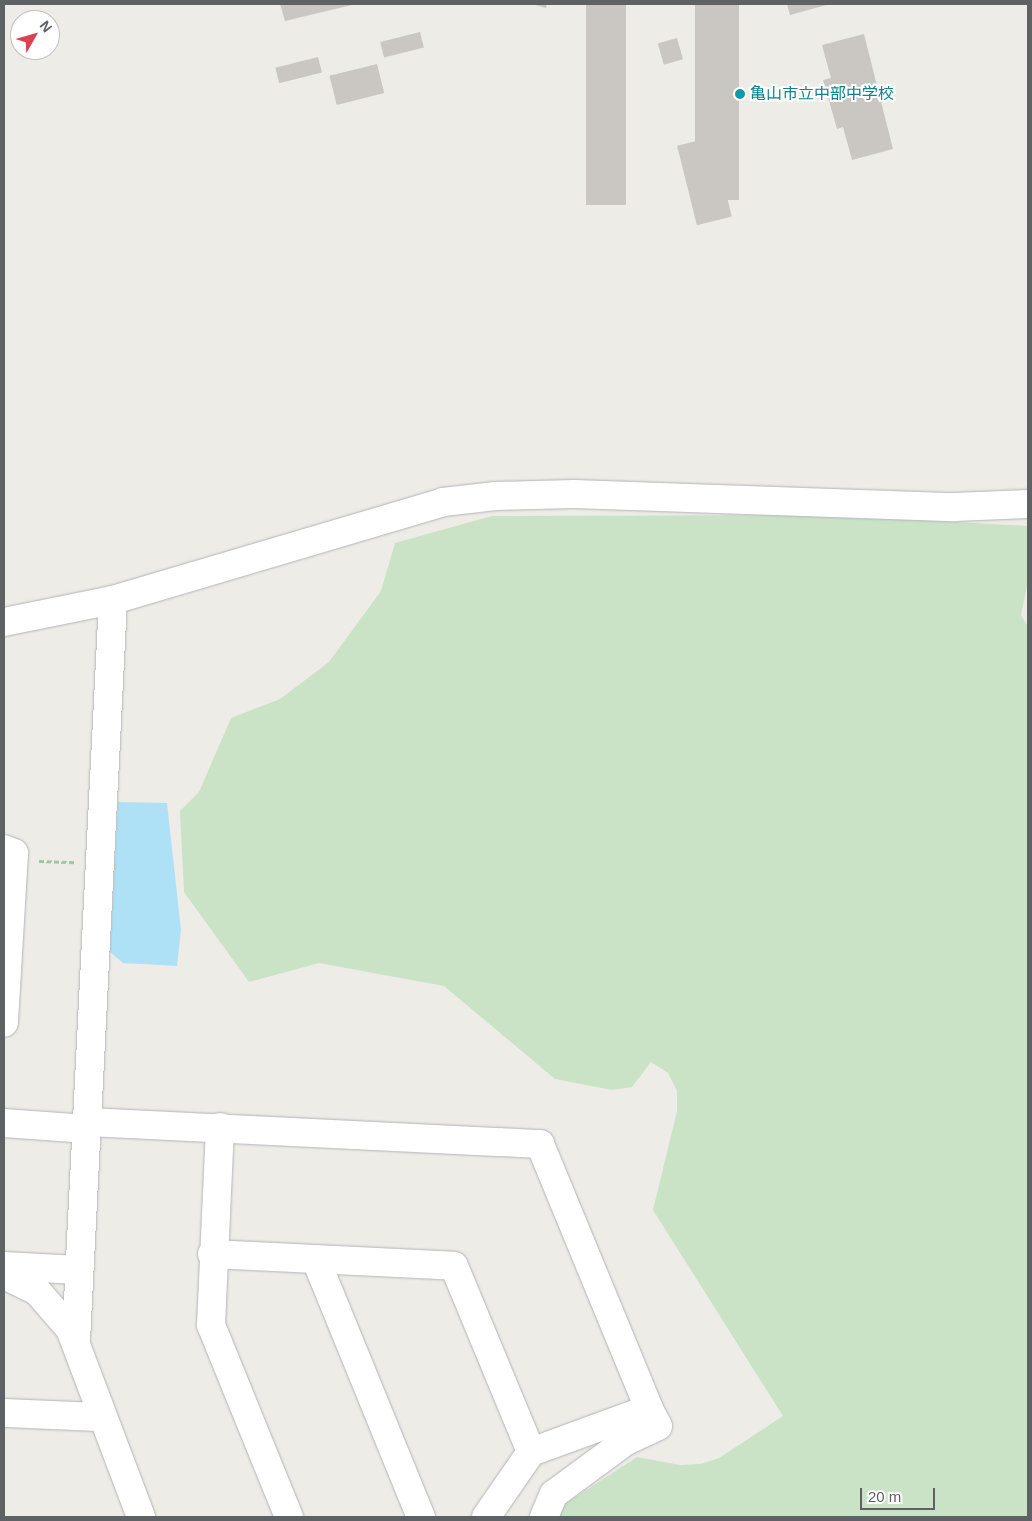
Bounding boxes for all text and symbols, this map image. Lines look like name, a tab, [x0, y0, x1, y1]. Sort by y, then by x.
north arrow	[10, 10, 60, 60]
text: N	[37, 17, 55, 35]
place label: 亀山市立中部中学校	[750, 84, 894, 104]
marker: 亀山市立中部中学校	[734, 88, 746, 100]
scale bar	[862, 1478, 937, 1510]
text: 20 m	[868, 1488, 901, 1505]

